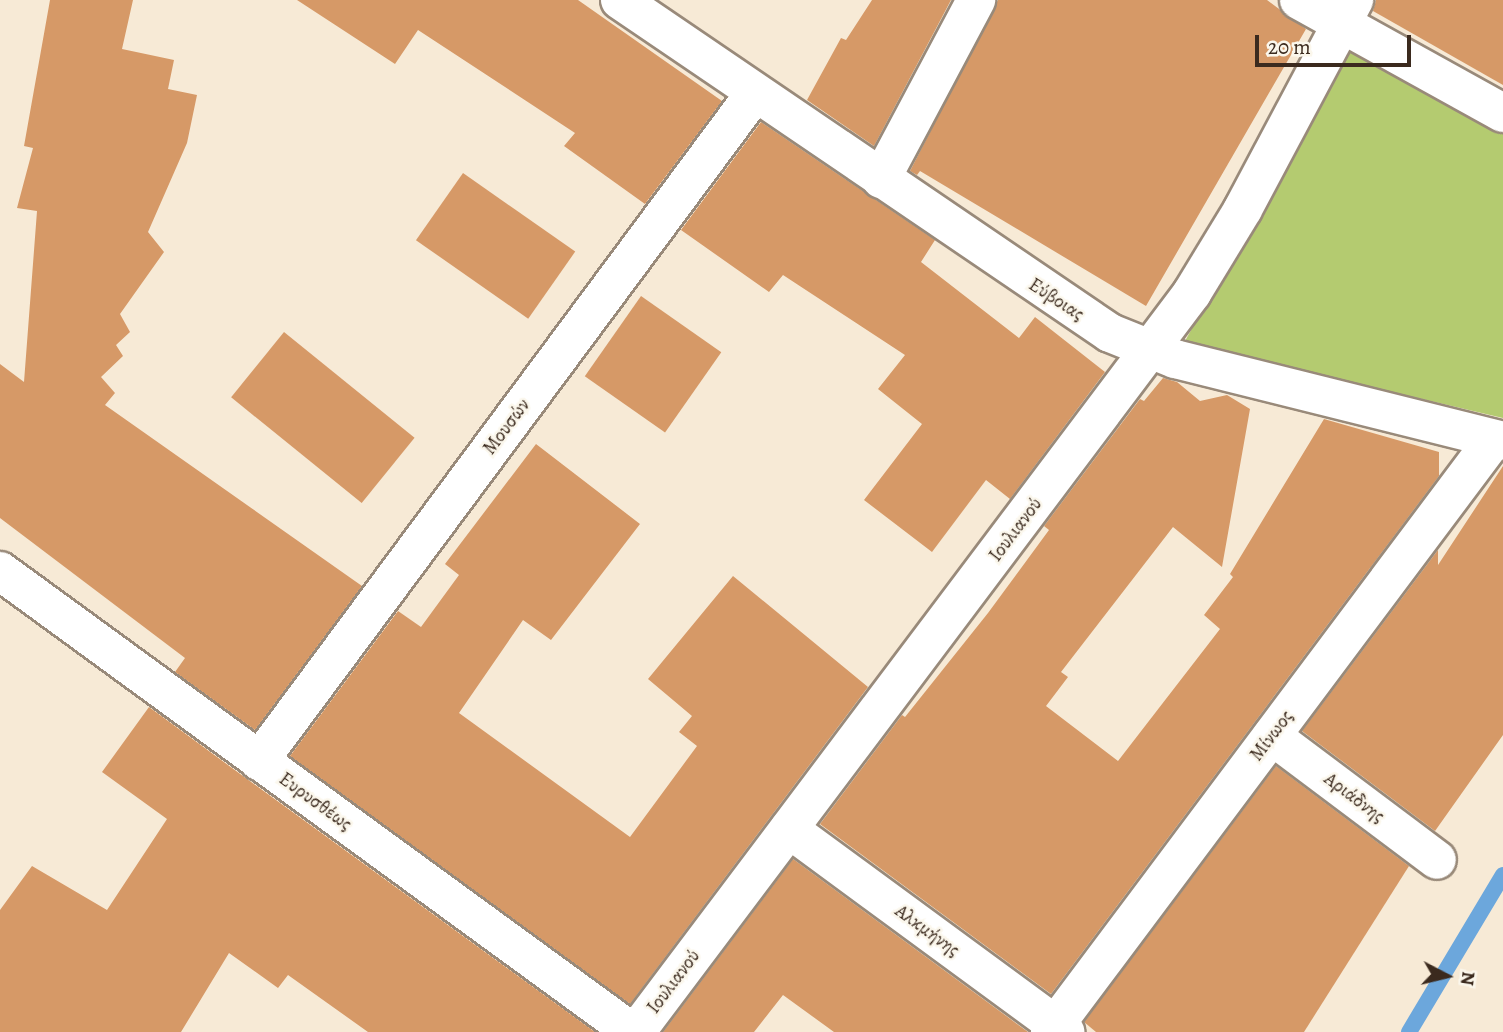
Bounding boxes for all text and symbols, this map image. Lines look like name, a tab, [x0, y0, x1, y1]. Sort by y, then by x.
scale bar	[1258, 21, 1414, 65]
text: 20 m	[1268, 33, 1311, 61]
street label: Εύβοιας	[1024, 274, 1088, 326]
street label: Μουσών	[479, 395, 535, 459]
street label: Ιουλιανού	[985, 494, 1047, 566]
street label: Μίνωος	[1246, 706, 1298, 766]
street label: Ευρυσθέως	[274, 768, 356, 836]
street label: Αριάδνης	[1319, 768, 1389, 828]
street label: Αλκμήνης	[890, 900, 964, 962]
north arrow	[1412, 941, 1482, 1011]
street label: Ιουλιανού	[643, 946, 705, 1018]
text: N	[1454, 970, 1482, 987]

